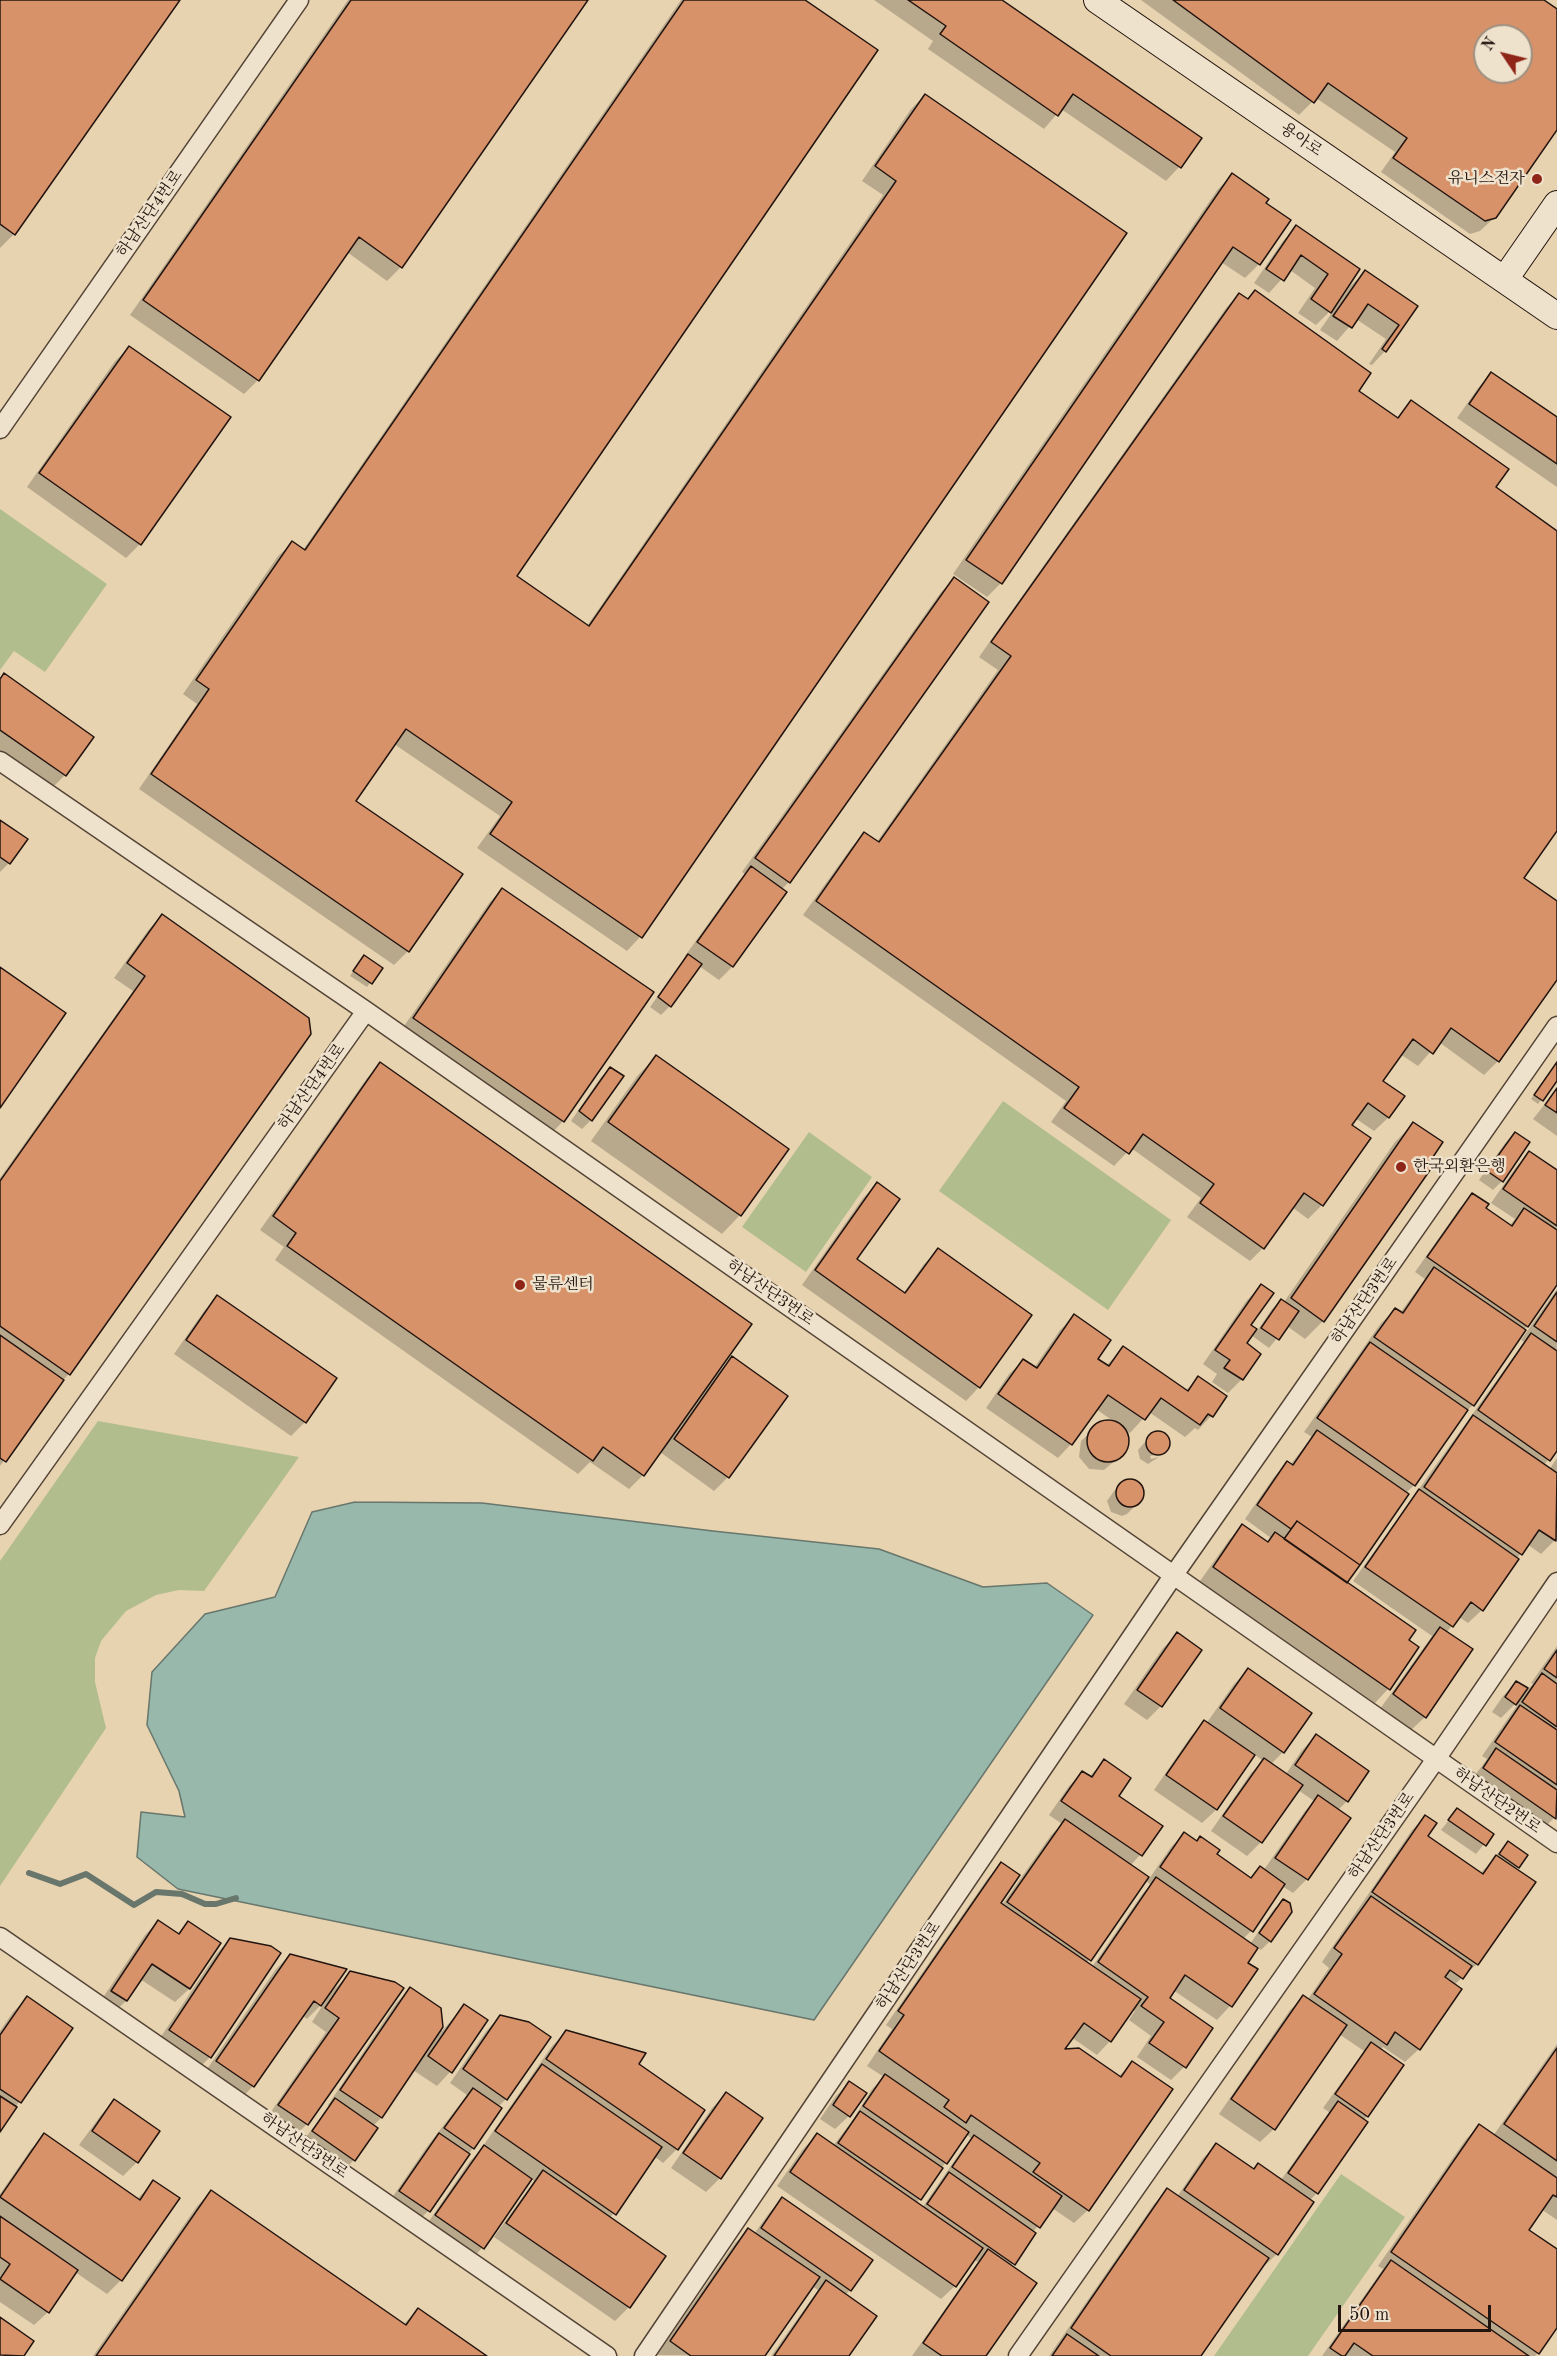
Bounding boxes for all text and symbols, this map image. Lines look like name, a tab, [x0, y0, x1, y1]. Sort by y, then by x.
north arrow	[1473, 24, 1533, 84]
text: N	[1480, 35, 1500, 54]
street label: 용아로	[1276, 119, 1326, 161]
street label: 하남산단4번로	[113, 167, 187, 261]
place label: 유니스전자	[1448, 169, 1525, 189]
marker: 유니스전자	[1530, 172, 1544, 186]
street label: 하남산단4번로	[274, 1040, 350, 1134]
place label: 한국외환은행	[1413, 1157, 1506, 1177]
marker: 한국외환은행	[1394, 1160, 1408, 1174]
street label: 하남산단3번로	[1328, 1254, 1402, 1348]
street label: 하남산단3번로	[723, 1256, 817, 1330]
place label: 물류센터	[532, 1275, 594, 1295]
marker: 물류센터	[513, 1278, 527, 1292]
street label: 하남산단2번로	[1450, 1764, 1544, 1838]
street label: 하남산단3번로	[1345, 1789, 1419, 1883]
street label: 하남산단3번로	[873, 1918, 945, 2014]
street label: 하남산단3번로	[257, 2109, 351, 2183]
scale bar	[1341, 2293, 1494, 2331]
text: 50 m	[1349, 2306, 1389, 2324]

